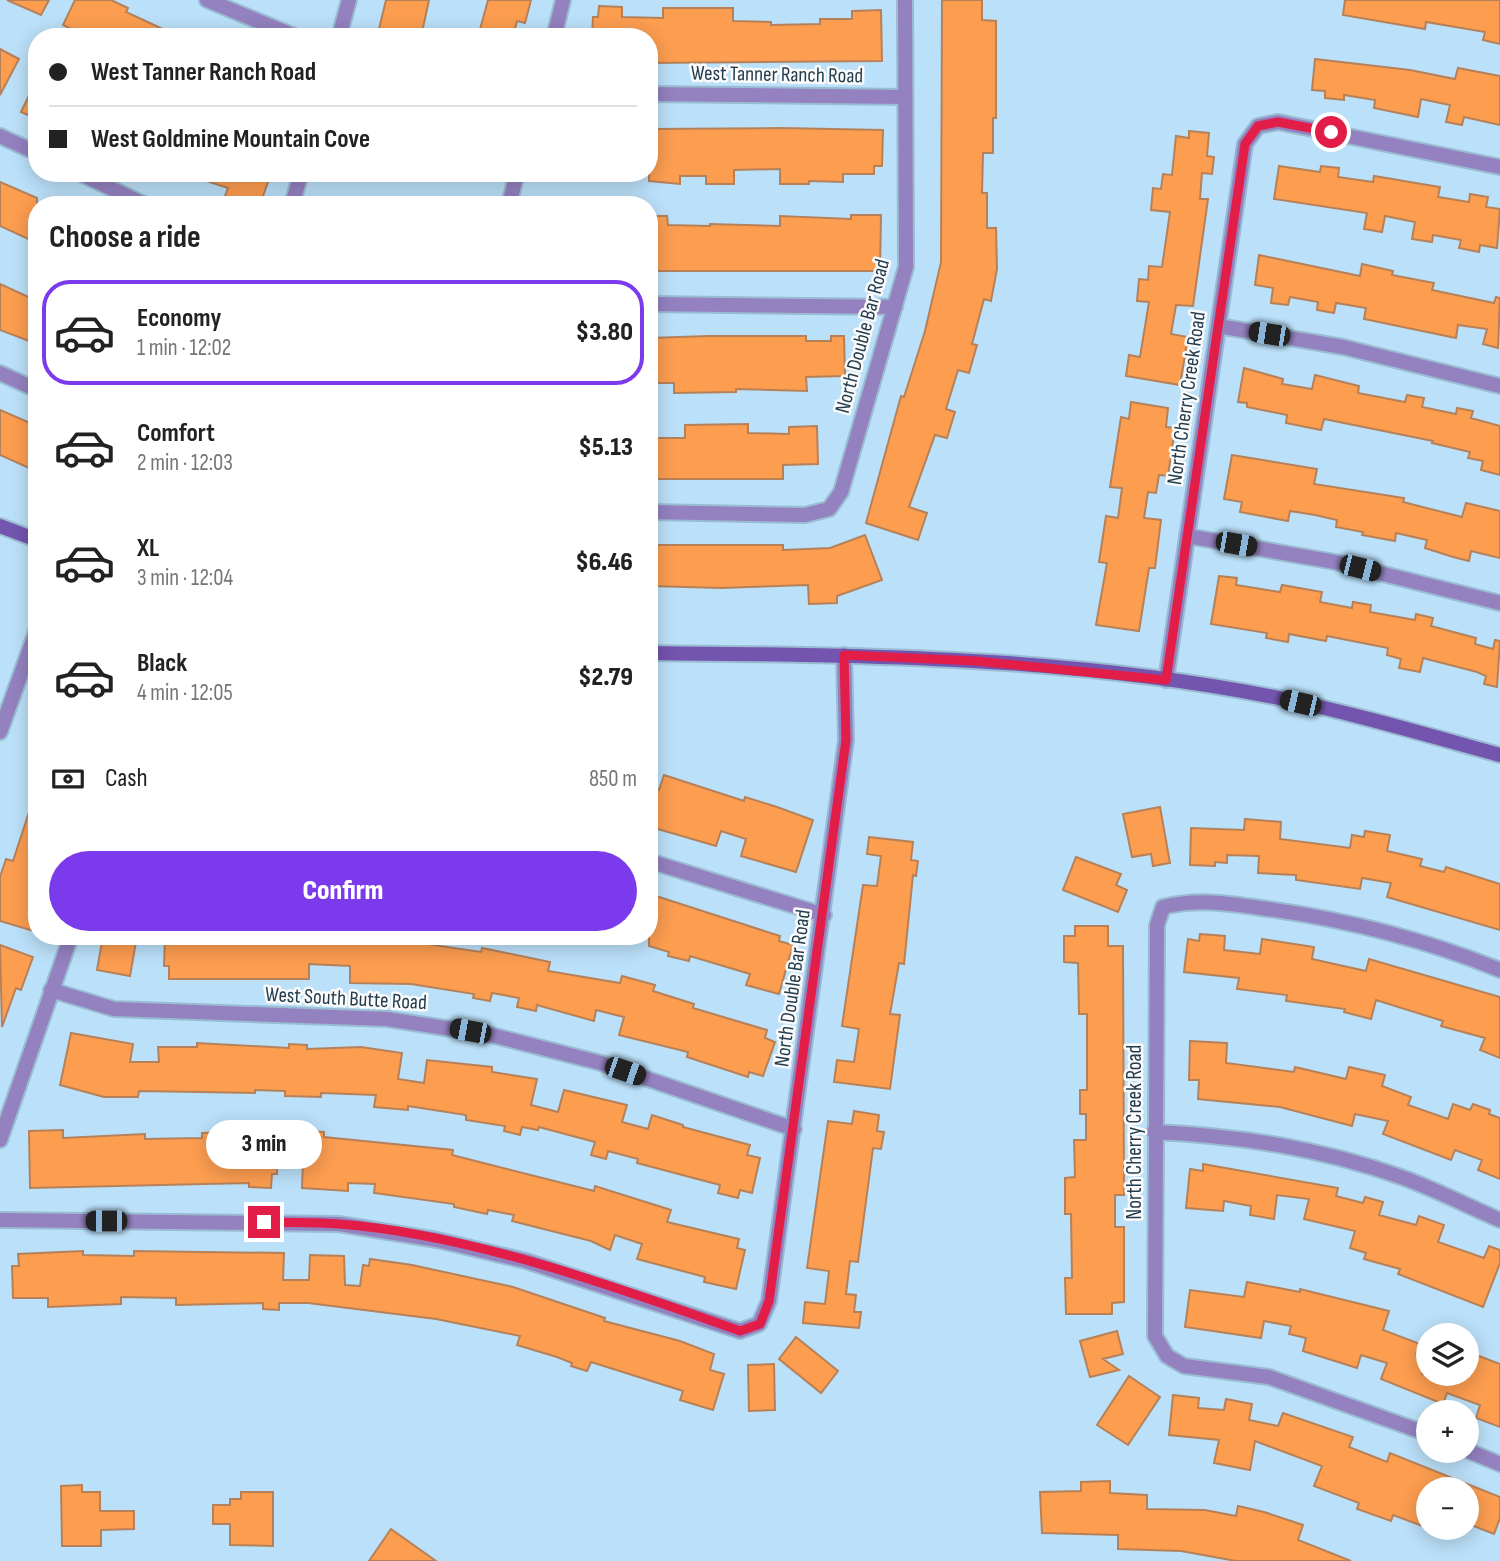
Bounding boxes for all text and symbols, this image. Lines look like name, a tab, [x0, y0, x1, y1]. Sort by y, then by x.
text: West Tanner Ranch Road	[91, 57, 316, 88]
street label: West Tanner Ranch Road	[691, 60, 863, 89]
route start	[1315, 116, 1347, 148]
text: West Goldmine Mountain Cove	[91, 124, 370, 155]
text: Choose a ride	[49, 218, 201, 257]
street label: North Double Bar Road	[830, 256, 895, 416]
icon: car	[53, 301, 116, 364]
text: Economy	[137, 303, 221, 334]
street label: North Cherry Creek Road	[1162, 310, 1211, 486]
text: $3.80	[576, 317, 633, 348]
car	[1247, 320, 1292, 348]
text: 1 min · 12:02	[137, 334, 231, 362]
icon: car	[53, 416, 116, 479]
text: Comfort	[137, 418, 215, 449]
text: $5.13	[579, 432, 633, 463]
text: 2 min · 12:03	[137, 449, 233, 477]
car	[1214, 530, 1259, 558]
icon: car	[53, 531, 116, 594]
text: XL	[137, 533, 159, 564]
text: $6.46	[575, 547, 633, 578]
car	[1338, 553, 1383, 583]
text: 3 min · 12:04	[137, 564, 233, 592]
icon: car	[53, 646, 116, 709]
text: Black	[137, 648, 187, 679]
text: $2.79	[578, 662, 633, 693]
text: 4 min · 12:05	[137, 679, 233, 707]
car	[1278, 688, 1323, 718]
icon: cash	[49, 760, 87, 798]
text: Cash	[105, 763, 148, 794]
text: 850 m	[589, 765, 637, 793]
button: Confirm	[49, 851, 637, 931]
street label: North Double Bar Road	[769, 908, 816, 1068]
street label: West South Butte Road	[265, 982, 427, 1015]
car	[448, 1017, 493, 1045]
street label: North Cherry Creek Road	[1122, 1045, 1147, 1219]
car	[602, 1054, 649, 1088]
callout: 3 min	[206, 1120, 322, 1170]
text: 3 min	[242, 1130, 286, 1158]
route end	[248, 1206, 280, 1238]
car	[86, 1211, 128, 1232]
map controls	[1416, 1323, 1479, 1540]
button: layers	[1416, 1323, 1479, 1386]
button: +	[1416, 1400, 1479, 1463]
button: −	[1416, 1477, 1479, 1540]

